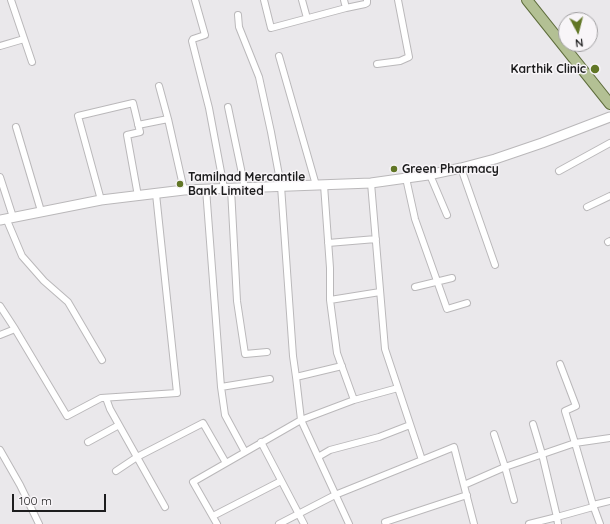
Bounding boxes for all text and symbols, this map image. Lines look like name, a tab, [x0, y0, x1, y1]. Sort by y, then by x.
north arrow	[558, 12, 598, 52]
text: N	[574, 35, 584, 50]
place label: Karthik Clinic	[511, 62, 586, 76]
marker: Karthik Clinic	[589, 63, 601, 75]
place label: Green Pharmacy	[402, 162, 499, 176]
marker: Green Pharmacy	[389, 164, 399, 174]
place label: Tamilnad Mercantile Bank Limited	[188, 170, 305, 198]
marker: Tamilnad Mercantile Bank Limited	[175, 179, 185, 189]
scale bar	[14, 486, 108, 512]
text: 100 m	[19, 493, 52, 508]

